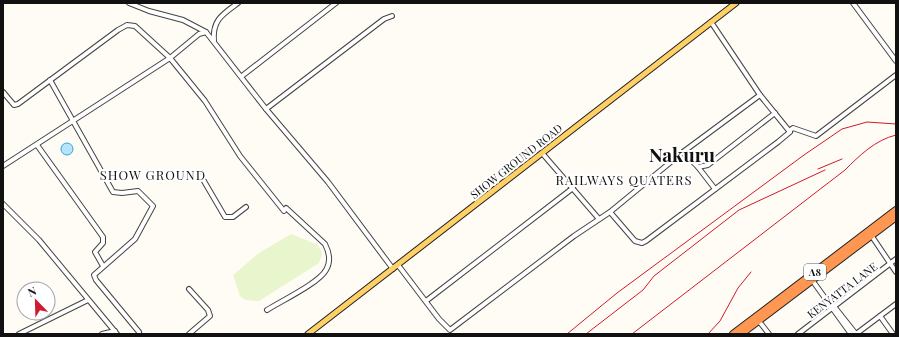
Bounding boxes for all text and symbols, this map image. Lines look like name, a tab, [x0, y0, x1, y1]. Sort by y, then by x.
street label: SHOW GROUND ROAD	[467, 120, 565, 202]
district label: Nakuru	[649, 141, 716, 167]
district label: SHOW GROUND	[100, 166, 206, 183]
district label: RAILWAYS QUATERS	[556, 171, 692, 188]
street label: KENYATTA LANE	[804, 258, 880, 321]
road number: A8	[804, 264, 826, 280]
north arrow	[16, 281, 56, 321]
text: N	[25, 283, 39, 300]

